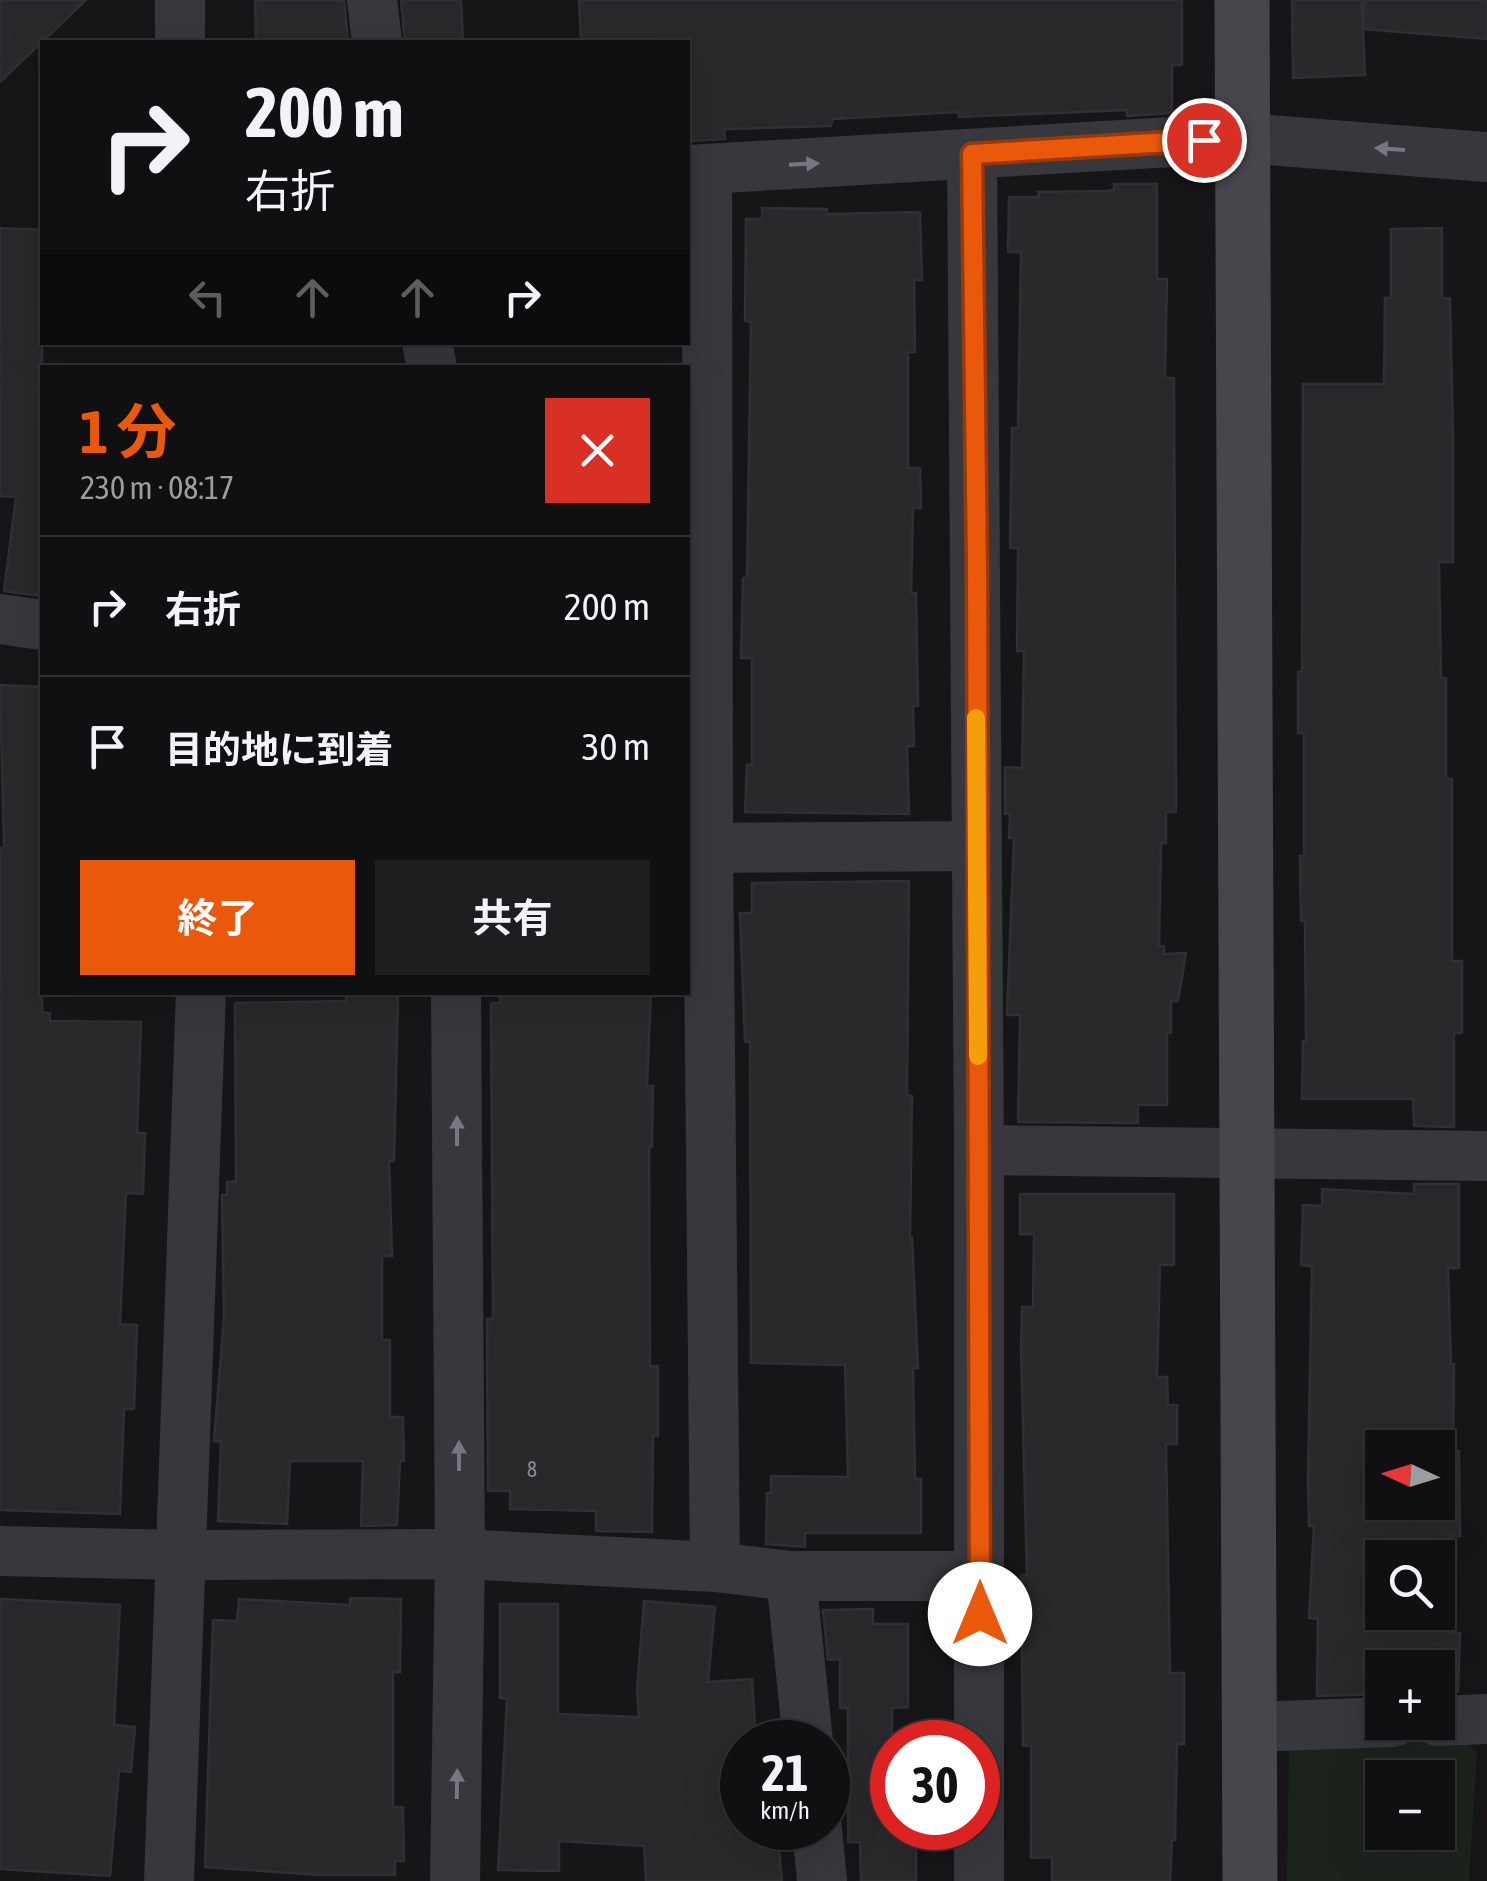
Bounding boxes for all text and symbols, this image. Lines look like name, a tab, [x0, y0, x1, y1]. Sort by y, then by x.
text: 200 m	[245, 72, 404, 152]
icon: right	[80, 80, 210, 210]
pin	[1162, 98, 1247, 183]
icon: arrive	[1177, 113, 1232, 168]
one-way arrow	[1373, 141, 1405, 157]
one-way arrow	[789, 156, 821, 172]
text: 右折	[245, 165, 335, 217]
icon: left	[180, 270, 235, 325]
icon: ahead	[285, 270, 340, 325]
icon: ahead	[390, 270, 445, 325]
icon: right	[495, 270, 550, 325]
text: 1 分	[80, 397, 176, 466]
button: close	[545, 398, 650, 503]
text: 230 m · 08:17	[80, 469, 234, 506]
icon: right	[80, 579, 135, 634]
text: 200 m	[564, 585, 650, 628]
text: 右折	[165, 588, 241, 631]
icon: arrive	[80, 719, 135, 774]
text: 30 m	[582, 725, 650, 768]
text: 目的地に到着	[165, 728, 393, 771]
button: 終了	[80, 860, 355, 975]
button: 共有	[375, 860, 650, 975]
one-way arrow	[449, 1115, 465, 1147]
north arrow	[1365, 1430, 1455, 1520]
map controls	[1365, 1430, 1455, 1850]
one-way arrow	[451, 1440, 467, 1472]
house number: 8	[527, 1456, 537, 1482]
button: search	[1365, 1540, 1455, 1630]
position arrow	[928, 1562, 1032, 1666]
button: +	[1365, 1650, 1455, 1740]
speed limit sign: 30	[870, 1720, 1000, 1850]
text: 21	[761, 1744, 808, 1802]
button: −	[1365, 1760, 1455, 1850]
one-way arrow	[449, 1767, 465, 1799]
text: km/h	[760, 1796, 810, 1824]

